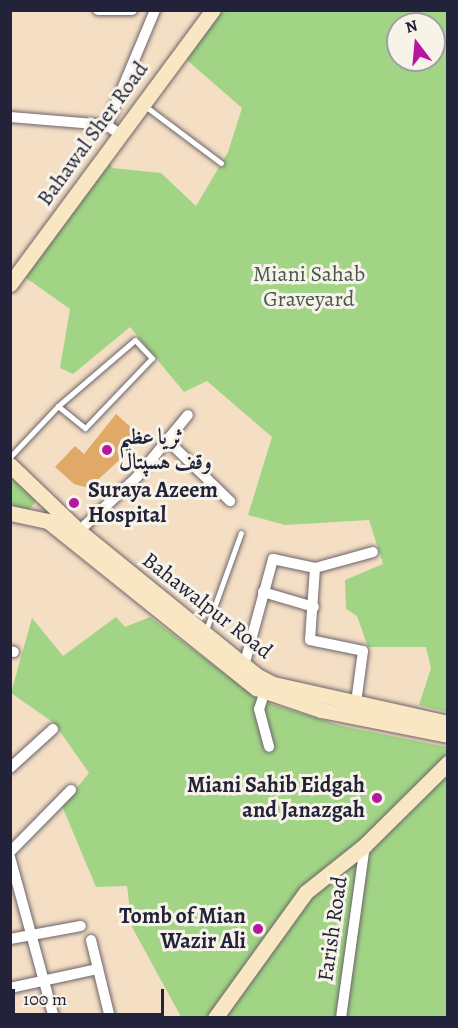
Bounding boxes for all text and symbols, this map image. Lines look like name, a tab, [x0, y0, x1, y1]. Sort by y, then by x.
north arrow	[386, 12, 446, 72]
text: N	[403, 14, 420, 39]
street label: Bahawal Sher Road	[32, 57, 154, 211]
park label: Miani Sahab Graveyard	[253, 261, 365, 312]
place label: ثریا عظیم وقف ہسپتال	[119, 424, 212, 476]
marker: ثریا عظیم وقف ہسپتال	[100, 443, 114, 457]
place label: Suraya Azeem Hospital	[88, 477, 218, 528]
marker: Suraya Azeem Hospital	[65, 494, 83, 512]
street label: Bahawalpur Road	[137, 547, 277, 665]
place label: Miani Sahib Eidgah and Janazgah	[187, 772, 365, 824]
marker: Miani Sahib Eidgah and Janazgah	[370, 791, 384, 805]
street label: Farish Road	[313, 875, 353, 983]
place label: Tomb of Mian Wazir Ali	[119, 903, 246, 954]
marker: Tomb of Mian Wazir Ali	[251, 922, 265, 936]
scale bar	[15, 977, 166, 1015]
text: 100 m	[23, 987, 67, 1011]

